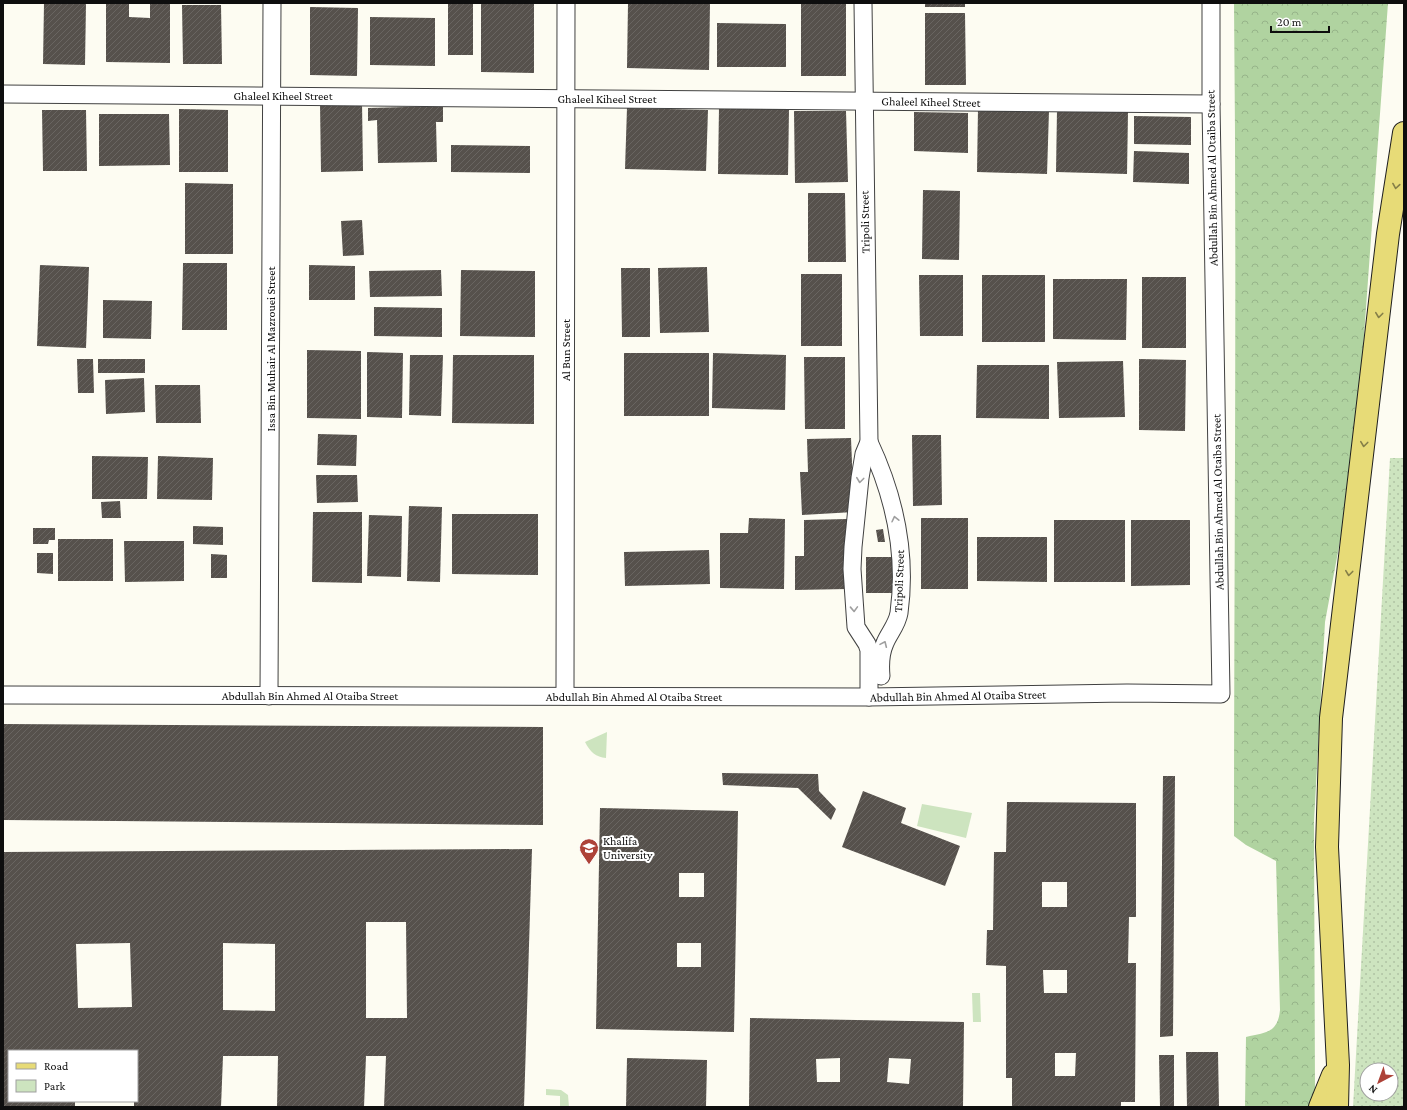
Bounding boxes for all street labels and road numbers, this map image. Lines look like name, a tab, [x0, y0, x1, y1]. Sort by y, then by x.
street label: Ghaleel Kiheel Street	[233, 89, 334, 103]
street label: Abdullah Bin Ahmed Al Otaiba Street	[1203, 89, 1221, 266]
street label: Ghaleel Kiheel Street	[557, 92, 658, 106]
street label: Ghaleel Kiheel Street	[881, 94, 982, 110]
street label: Tripoli Street	[857, 189, 873, 254]
street label: Issa Bin Muhair Al Mazrouei Street	[264, 265, 278, 432]
street label: Al Bun Street	[559, 318, 573, 381]
street label: Abdullah Bin Ahmed Al Otaiba Street	[1209, 413, 1227, 590]
street label: Tripoli Street	[891, 548, 907, 613]
street label: Abdullah Bin Ahmed Al Otaiba Street	[870, 687, 1047, 705]
street label: Abdullah Bin Ahmed Al Otaiba Street	[222, 689, 399, 703]
street label: Abdullah Bin Ahmed Al Otaiba Street	[546, 690, 723, 704]

